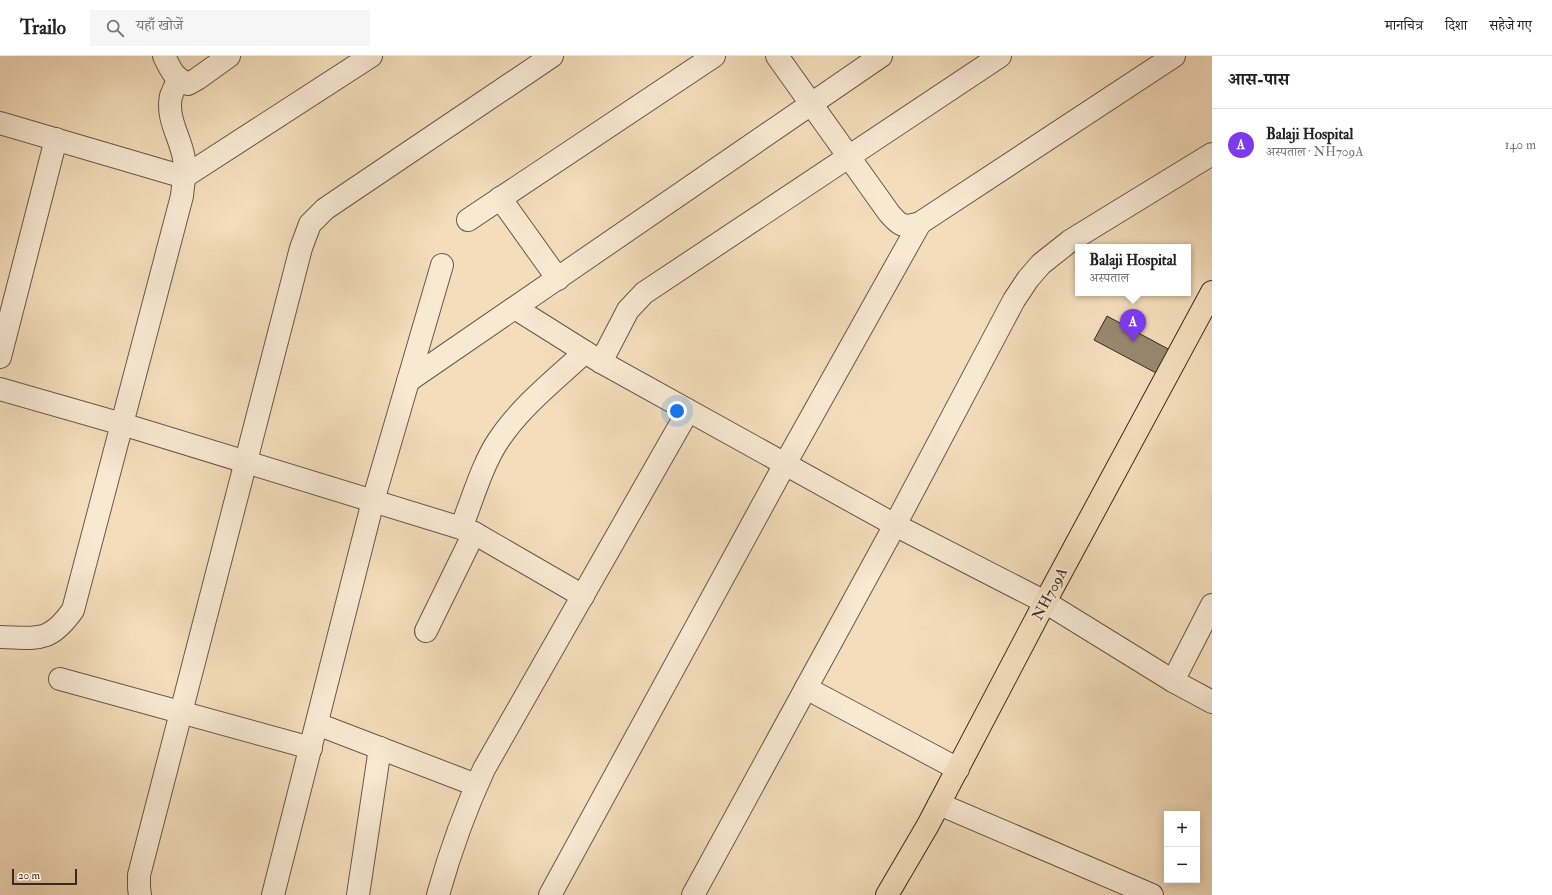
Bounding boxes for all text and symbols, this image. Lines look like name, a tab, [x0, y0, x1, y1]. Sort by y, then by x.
search box	[90, 10, 370, 46]
text: Trailo	[20, 16, 66, 40]
text: यहाँ खोजें	[136, 16, 183, 35]
icon: search	[104, 17, 126, 39]
text: मानचित्र	[1385, 17, 1423, 34]
text: दिशा	[1445, 17, 1467, 34]
text: सहेजे गए	[1489, 17, 1532, 34]
text: आस-पास	[1228, 69, 1289, 90]
text: Balaji Hospital	[1266, 125, 1353, 144]
text: A	[1237, 137, 1245, 153]
text: 140 m	[1505, 137, 1536, 153]
text: अस्पताल · NH709A	[1266, 144, 1363, 160]
popup	[1075, 244, 1191, 296]
text: Balaji Hospital	[1089, 251, 1177, 270]
text: अस्पताल	[1089, 270, 1129, 286]
pin: A	[1120, 309, 1146, 342]
your location	[667, 401, 687, 421]
street label: NH709A	[1028, 564, 1072, 624]
map controls	[1164, 811, 1200, 883]
button: +	[1164, 811, 1200, 847]
button: −	[1164, 847, 1200, 883]
scale bar	[12, 867, 77, 886]
text: 20 m	[18, 869, 40, 882]

